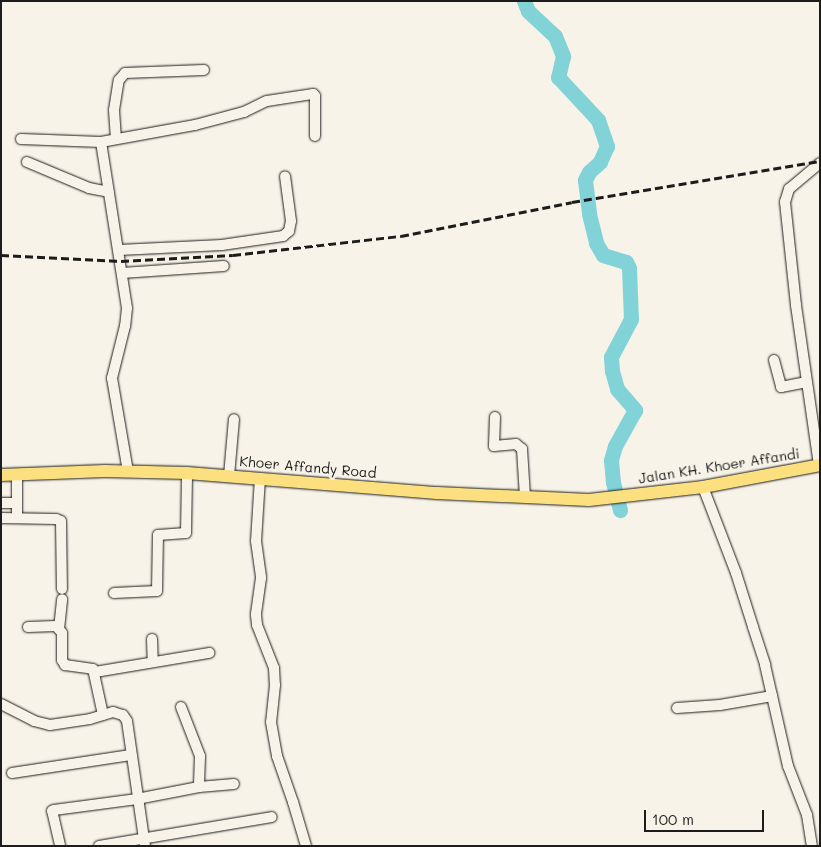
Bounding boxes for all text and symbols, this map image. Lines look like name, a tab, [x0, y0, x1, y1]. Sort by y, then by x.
street label: Jalan KH. Khoer Affandi	[637, 445, 801, 487]
street label: Khoer Affandy Road	[239, 453, 377, 481]
scale bar	[646, 800, 766, 832]
text: 100 m	[652, 809, 694, 829]

